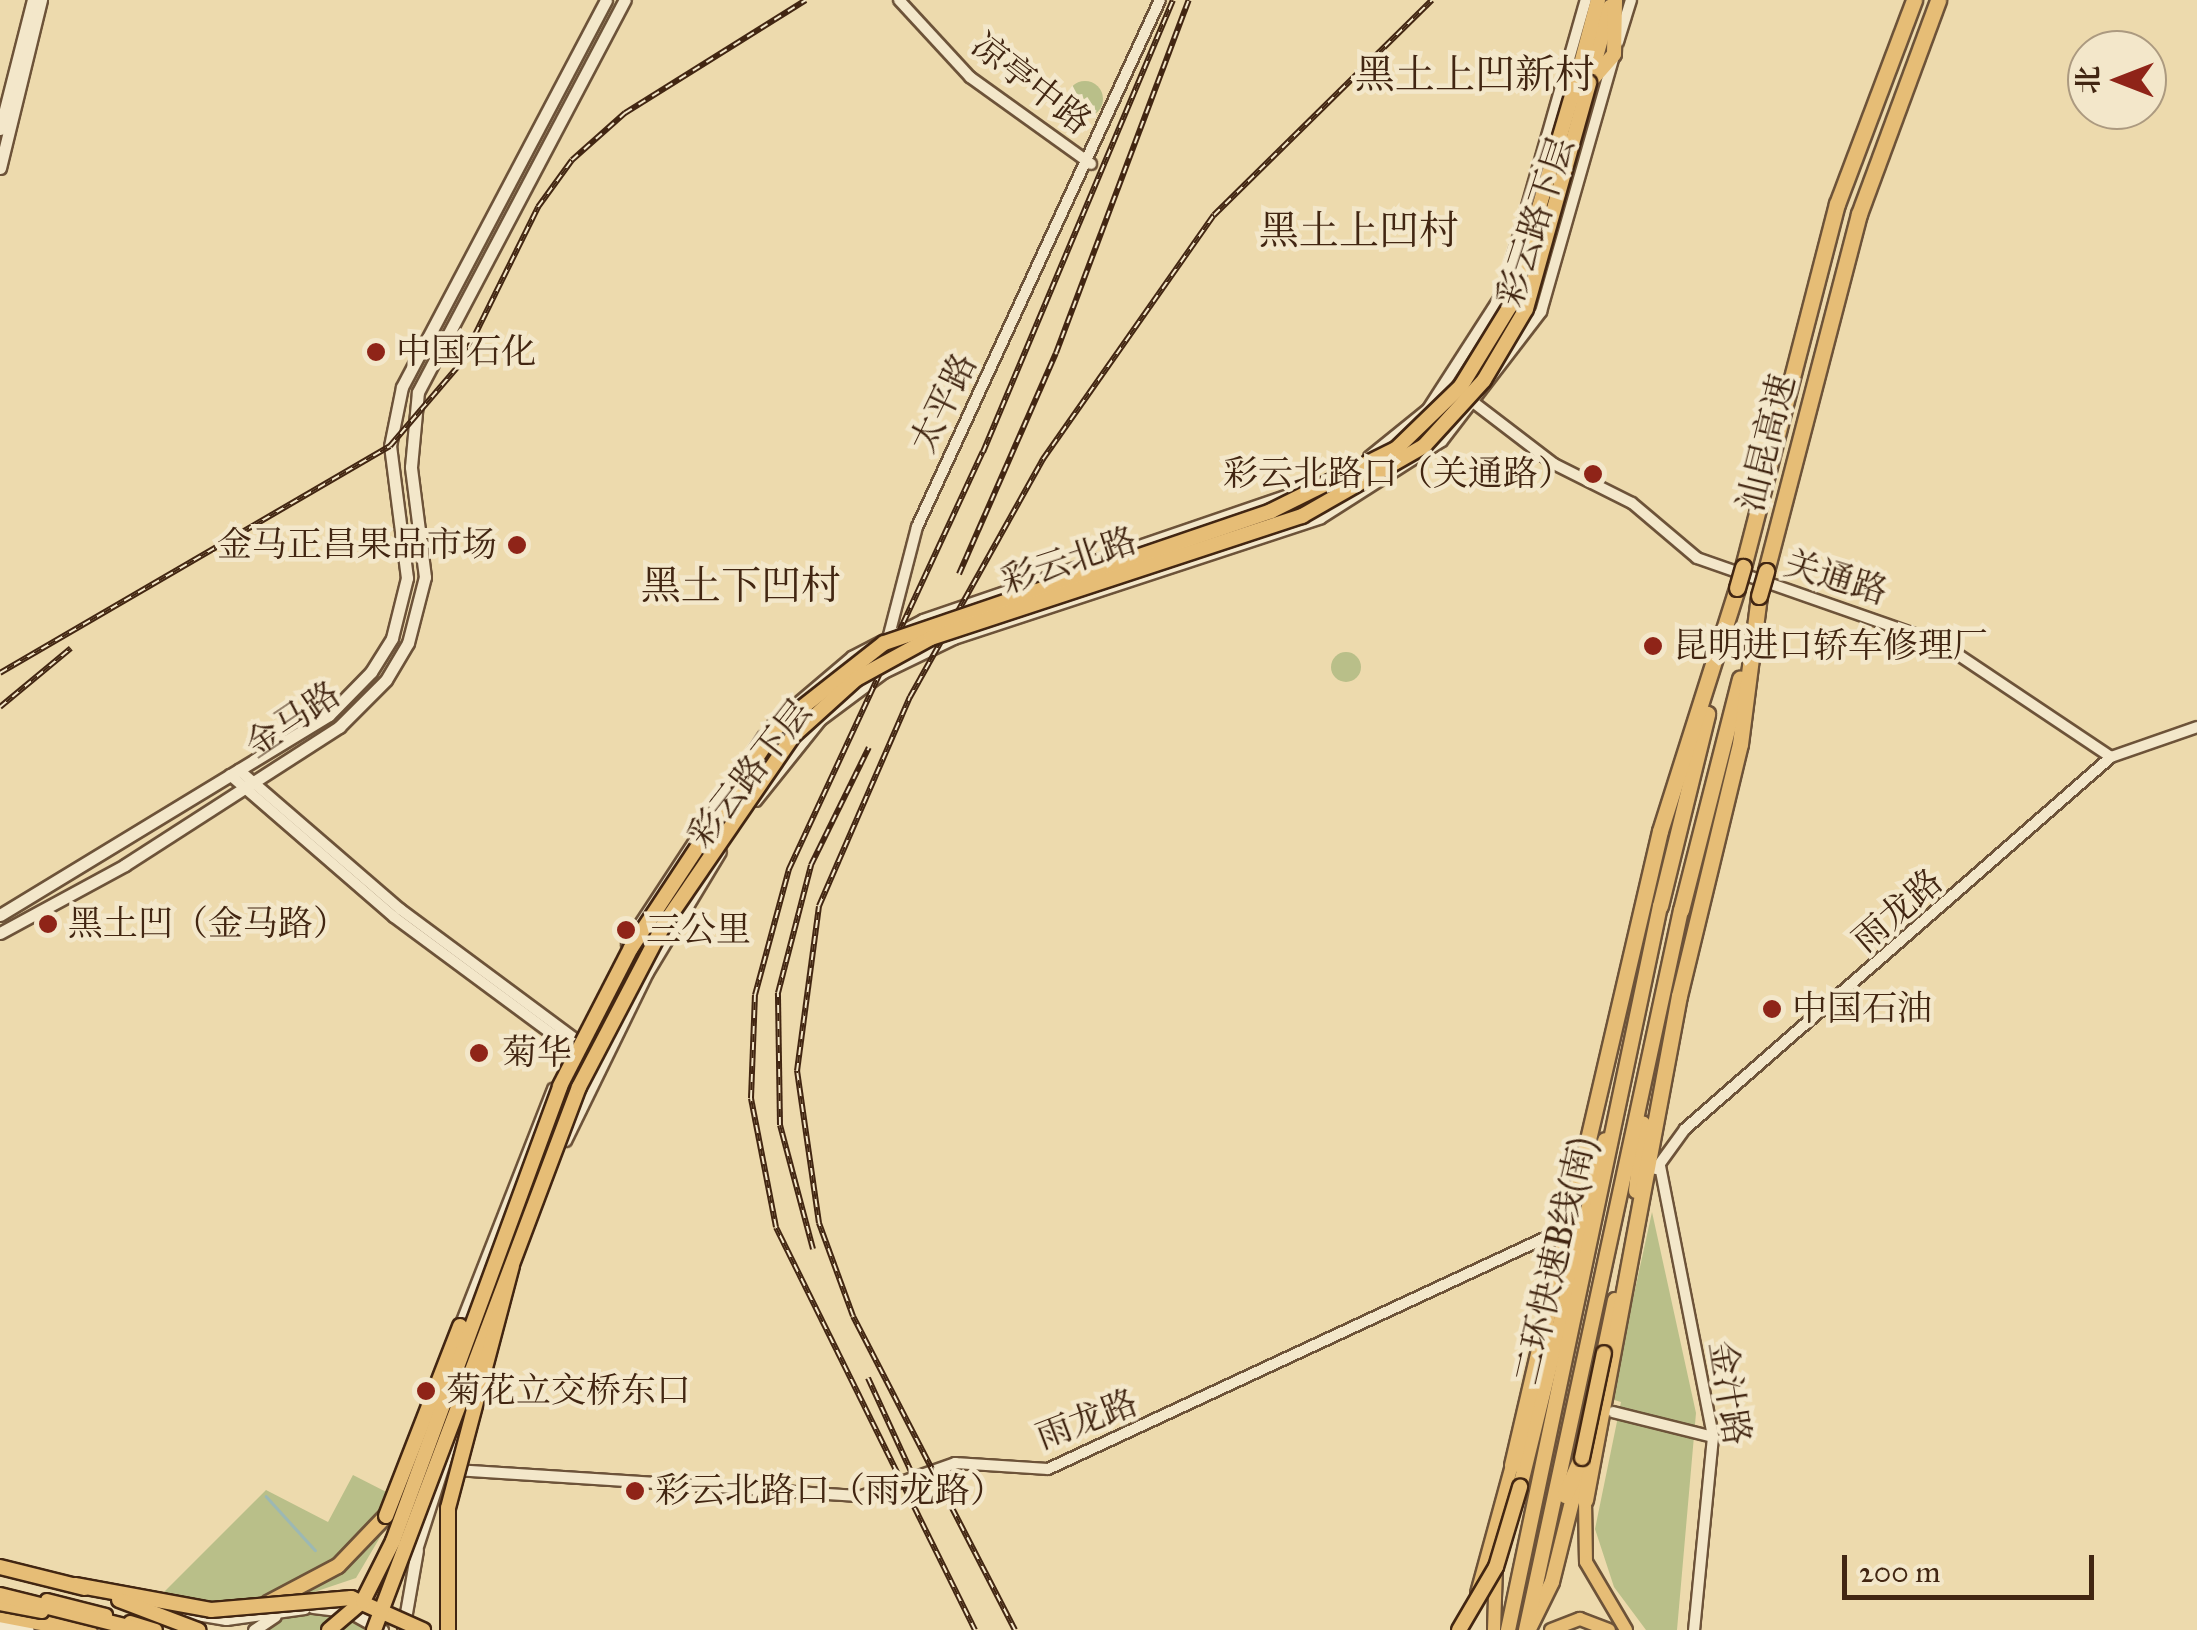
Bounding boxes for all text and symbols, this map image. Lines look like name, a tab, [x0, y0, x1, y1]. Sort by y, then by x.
street label: 凉亭中路	[963, 24, 1099, 144]
north arrow	[2067, 30, 2167, 130]
district label: 黑土上凹新村	[1355, 51, 1595, 99]
text: 北	[2071, 66, 2106, 94]
street label: 彩云路下层	[1489, 132, 1583, 312]
district label: 黑土上凹村	[1259, 207, 1459, 255]
place label: 中国石化	[396, 331, 536, 373]
marker: 中国石化	[365, 341, 387, 363]
street label: 太平路	[902, 347, 986, 459]
street label: 汕昆高速	[1730, 370, 1804, 516]
place label: 彩云北路口（关通路）	[1223, 453, 1573, 495]
marker: 彩云北路口（关通路）	[1582, 463, 1604, 485]
street label: 彩云北路	[996, 519, 1142, 603]
place label: 金马正昌果品市场	[217, 524, 497, 566]
marker: 金马正昌果品市场	[506, 534, 528, 556]
street label: 关通路	[1780, 543, 1892, 613]
district label: 黑土下凹村	[641, 562, 841, 610]
place label: 昆明进口轿车修理厂	[1673, 625, 1988, 667]
marker: 昆明进口轿车修理厂	[1642, 635, 1664, 657]
street label: 金马路	[238, 673, 348, 767]
street label: 彩云路下层	[680, 692, 820, 856]
street label: 雨龙路	[1845, 861, 1951, 961]
place label: 黑土凹（金马路）	[68, 903, 348, 945]
place label: 三公里	[646, 909, 751, 951]
marker: 黑土凹（金马路）	[37, 913, 59, 935]
marker: 三公里	[615, 919, 637, 941]
place label: 中国石油	[1792, 988, 1932, 1030]
marker: 中国石油	[1761, 998, 1783, 1020]
place label: 菊华	[502, 1032, 572, 1074]
marker: 菊华	[466, 1040, 492, 1066]
street label: 二环快速B线(南)	[1506, 1133, 1604, 1389]
street label: 金汁路	[1700, 1338, 1758, 1448]
place label: 菊花立交桥东口	[446, 1370, 691, 1412]
marker: 菊花立交桥东口	[415, 1380, 437, 1402]
street label: 雨龙路	[1030, 1382, 1144, 1458]
place label: 彩云北路口（雨龙路）	[655, 1470, 1005, 1512]
marker: 彩云北路口（雨龙路）	[624, 1480, 646, 1502]
scale bar	[1847, 1535, 2100, 1597]
text: 200 m	[1859, 1554, 1940, 1590]

